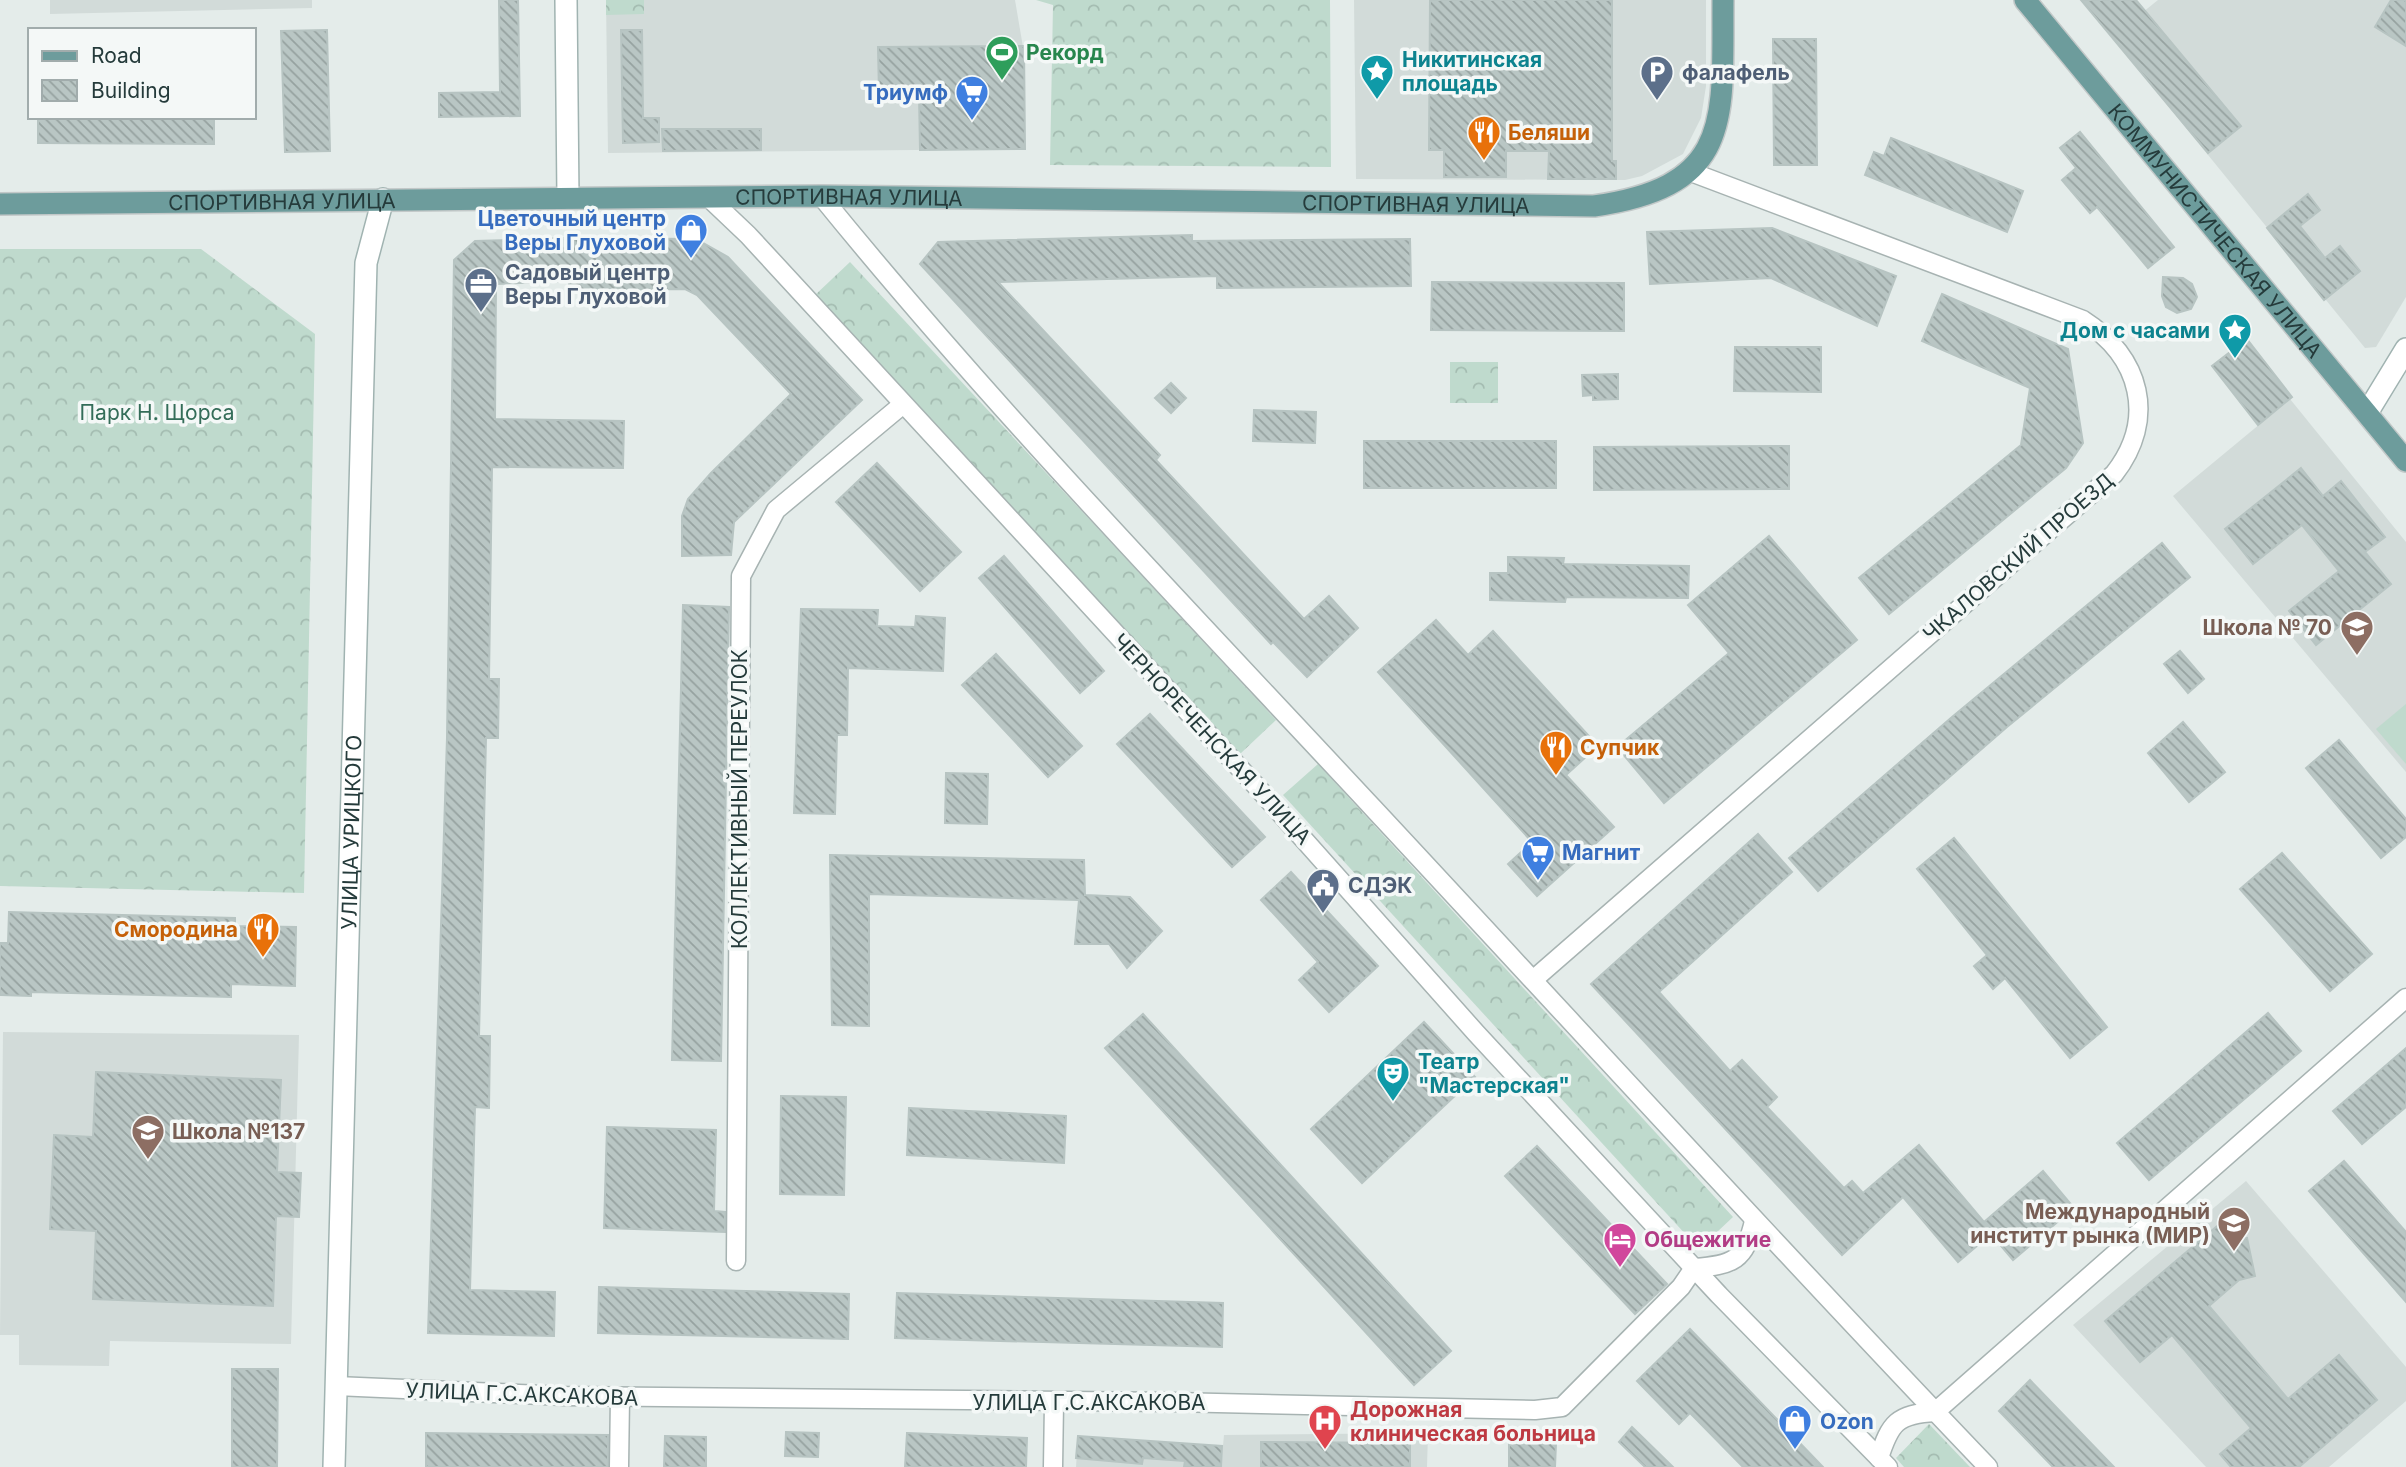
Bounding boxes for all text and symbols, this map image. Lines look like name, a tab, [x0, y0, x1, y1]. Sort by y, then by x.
legend	[28, 28, 256, 119]
sports icon: Рекорд	[983, 33, 1021, 82]
place label: Рекорд	[1026, 40, 1104, 65]
text: Road	[91, 43, 142, 68]
place label: Никитинская площадь	[1402, 47, 1542, 96]
place icon: Никитинская площадь	[1358, 52, 1396, 101]
parking icon: фалафель	[1638, 53, 1676, 102]
place label: фалафель	[1682, 60, 1790, 85]
supermarket icon: Триумф	[953, 73, 991, 122]
text: Building	[91, 78, 171, 103]
place label: Триумф	[863, 80, 948, 105]
street label: КОММУНИСТИЧЕСКАЯ УЛИЦА	[2103, 98, 2328, 363]
restaurant icon: Беляши	[1465, 113, 1503, 162]
place label: Беляши	[1508, 120, 1590, 145]
street label: СПОРТИВНАЯ УЛИЦА	[735, 183, 963, 210]
street label: СПОРТИВНАЯ УЛИЦА	[168, 188, 396, 215]
street label: СПОРТИВНАЯ УЛИЦА	[1302, 190, 1530, 218]
place label: Цветочный центр Веры Глуховой	[478, 206, 666, 255]
shop icon: Цветочный центр Веры Глуховой	[672, 211, 710, 260]
place label: Садовый центр Веры Глуховой	[505, 260, 670, 309]
office icon: Садовый центр Веры Глуховой	[462, 265, 500, 314]
place icon: Дом с часами	[2216, 311, 2254, 360]
place label: Дом с часами	[2060, 318, 2210, 343]
park label: Парк Н. Щорса	[80, 400, 234, 425]
street label: ЧКАЛОВСКИЙ ПРОЕЗД	[1917, 467, 2118, 646]
school or university icon: Школа № 70	[2338, 608, 2376, 657]
place label: Школа № 70	[2203, 615, 2332, 640]
street label: ЧЕРНОРЕЧЕНСКАЯ УЛИЦА	[1108, 628, 1316, 850]
street label: КОЛЛЕКТИВНЫЙ ПЕРЕУЛОК	[726, 649, 752, 949]
restaurant icon: Супчик	[1537, 728, 1575, 777]
street label: УЛИЦА УРИЦКОГО	[336, 734, 366, 930]
place label: Супчик	[1580, 735, 1660, 760]
supermarket icon: Магнит	[1519, 833, 1557, 882]
place label: Магнит	[1562, 840, 1641, 865]
public building icon: СДЭК	[1304, 866, 1342, 915]
place label: СДЭК	[1348, 873, 1412, 898]
restaurant icon: Смородина	[244, 910, 282, 959]
place label: Смородина	[114, 917, 238, 942]
place label: Театр "Мастерская"	[1418, 1049, 1570, 1098]
theatre icon: Театр "Мастерская"	[1374, 1054, 1412, 1103]
school or university icon: Школа №137	[129, 1112, 167, 1161]
place label: Школа №137	[172, 1119, 305, 1144]
place label: Международный институт рынка (МИР)	[1970, 1199, 2210, 1248]
school or university icon: Международный институт рынка (МИР)	[2215, 1204, 2253, 1253]
hotel icon: Общежитие	[1601, 1220, 1639, 1269]
place label: Общежитие	[1644, 1227, 1771, 1252]
street label: УЛИЦА Г.С.АКСАКОВА	[405, 1377, 639, 1411]
street label: УЛИЦА Г.С.АКСАКОВА	[972, 1390, 1206, 1415]
place label: Дорожная клиническая больница	[1350, 1397, 1596, 1446]
hospital icon: Дорожная клиническая больница	[1306, 1402, 1344, 1451]
shop icon: Ozon	[1776, 1402, 1814, 1451]
place label: Ozon	[1820, 1409, 1874, 1434]

